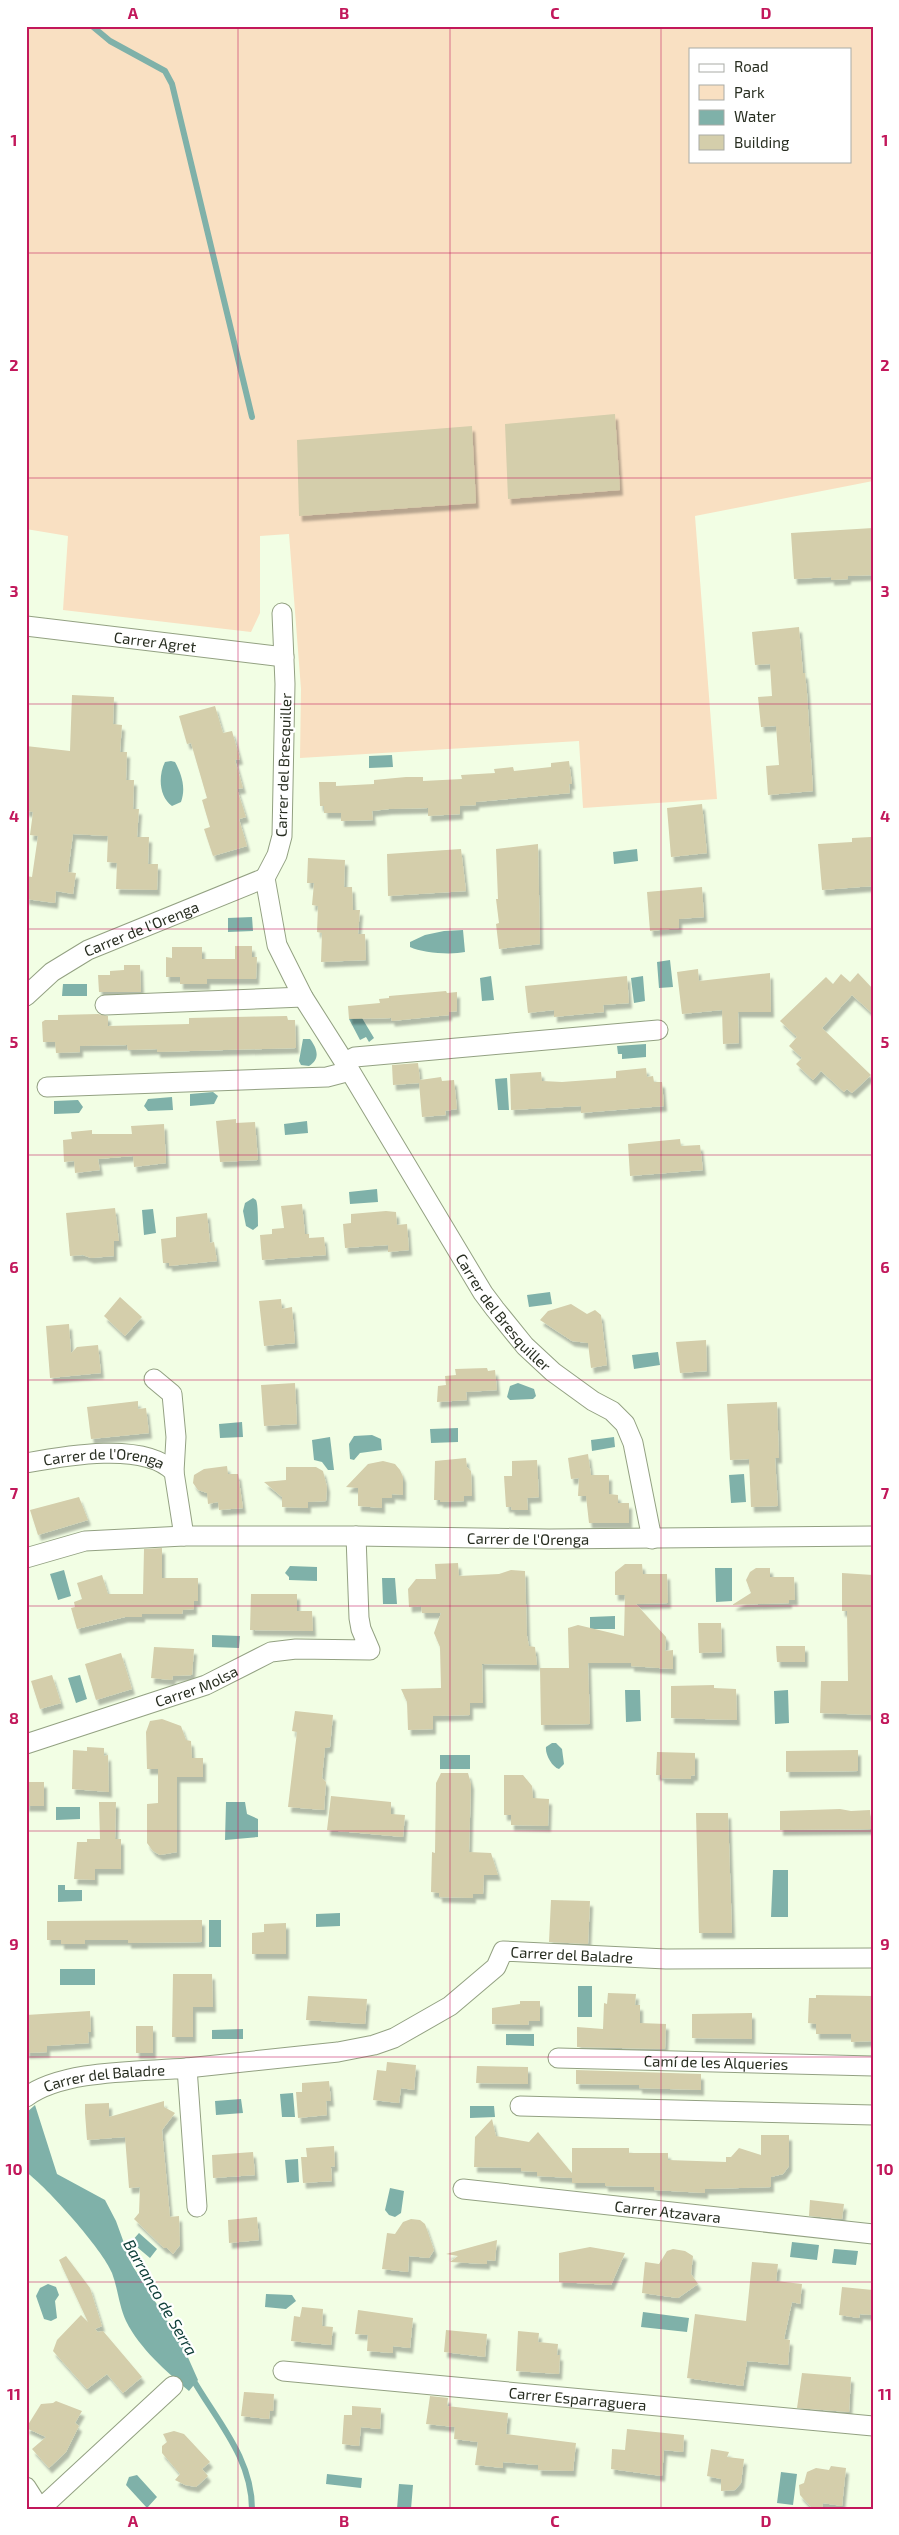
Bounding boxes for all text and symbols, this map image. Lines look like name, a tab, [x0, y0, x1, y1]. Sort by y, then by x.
text: A	[128, 3, 139, 22]
text: B	[339, 3, 349, 22]
text: C	[550, 3, 560, 22]
text: D	[761, 3, 772, 22]
legend	[689, 48, 852, 162]
text: Road	[734, 57, 769, 75]
text: Park	[734, 83, 765, 101]
text: Water	[734, 107, 776, 125]
text: 1	[11, 130, 17, 149]
text: 1	[882, 130, 888, 149]
text: Building	[734, 133, 790, 151]
text: 2	[9, 355, 19, 374]
text: 2	[880, 355, 890, 374]
text: 3	[9, 581, 19, 600]
text: 3	[880, 581, 890, 600]
street label: Carrer Agret	[113, 628, 198, 655]
street label: Carrer del Bresquiller	[271, 693, 295, 837]
text: 4	[9, 806, 19, 825]
text: 4	[880, 806, 890, 825]
street label: Carrer de l'Orenga	[81, 897, 201, 960]
text: 5	[10, 1032, 19, 1051]
text: 5	[881, 1032, 890, 1051]
street label: Carrer del Bresquiller	[452, 1250, 555, 1375]
text: 6	[9, 1257, 19, 1276]
text: 6	[880, 1257, 890, 1276]
street label: Carrer de l'Orenga	[42, 1444, 168, 1472]
text: 7	[10, 1483, 19, 1502]
text: 7	[881, 1483, 890, 1502]
street label: Carrer de l'Orenga	[467, 1529, 589, 1548]
street label: Carrer Molsa	[153, 1661, 241, 1710]
text: 8	[9, 1708, 19, 1727]
text: 8	[880, 1708, 890, 1727]
text: 9	[9, 1934, 19, 1953]
text: 9	[880, 1934, 890, 1953]
street label: Carrer del Baladre	[510, 1942, 634, 1966]
street label: Camí de les Alqueries	[643, 2051, 788, 2073]
street label: Carrer del Baladre	[41, 2060, 165, 2095]
text: 10	[5, 2159, 23, 2178]
text: 10	[876, 2159, 894, 2178]
street label: Carrer Atzavara	[614, 2197, 722, 2226]
water label: Barranco de Serra	[120, 2236, 202, 2358]
street label: Carrer Esparraguera	[508, 2383, 647, 2414]
text: 11	[7, 2384, 21, 2403]
text: 11	[878, 2384, 892, 2403]
text: A	[128, 2511, 139, 2530]
text: B	[339, 2511, 349, 2530]
text: C	[550, 2511, 560, 2530]
text: D	[761, 2511, 772, 2530]

